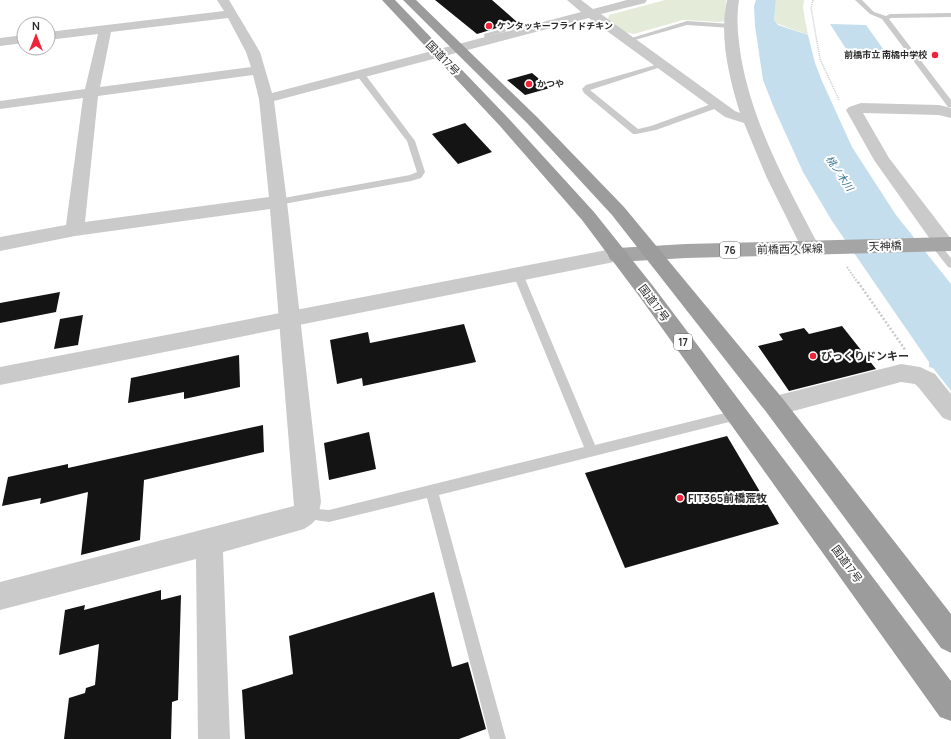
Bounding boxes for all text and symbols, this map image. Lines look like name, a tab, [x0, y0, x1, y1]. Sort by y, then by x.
north arrow	[16, 16, 56, 56]
text: N	[32, 18, 40, 33]
place label: ケンタッキーフライドチキン	[497, 19, 613, 32]
marker: ケンタッキーフライドチキン	[484, 21, 494, 31]
street label: 国道17号	[423, 37, 464, 78]
place label: 前橋市立 南橘中学校	[844, 48, 928, 61]
marker: 前橋市立 南橘中学校	[930, 50, 940, 60]
place label: かつや	[537, 77, 564, 90]
marker: かつや	[524, 79, 534, 89]
water label: 桃ノ木川	[823, 153, 858, 194]
street label: 天神橋	[868, 237, 902, 254]
street label: 前橋西久保線	[757, 240, 823, 257]
road number: 76	[720, 242, 740, 258]
street label: 国道17号	[636, 281, 673, 324]
road number: 17	[674, 334, 692, 350]
place label: びっくりドンキー	[821, 348, 909, 363]
marker: びっくりドンキー	[808, 351, 818, 361]
place label: FIT365前橋荒牧	[688, 490, 767, 505]
marker: FIT365前橋荒牧	[675, 493, 685, 503]
street label: 国道17号	[829, 542, 866, 585]

